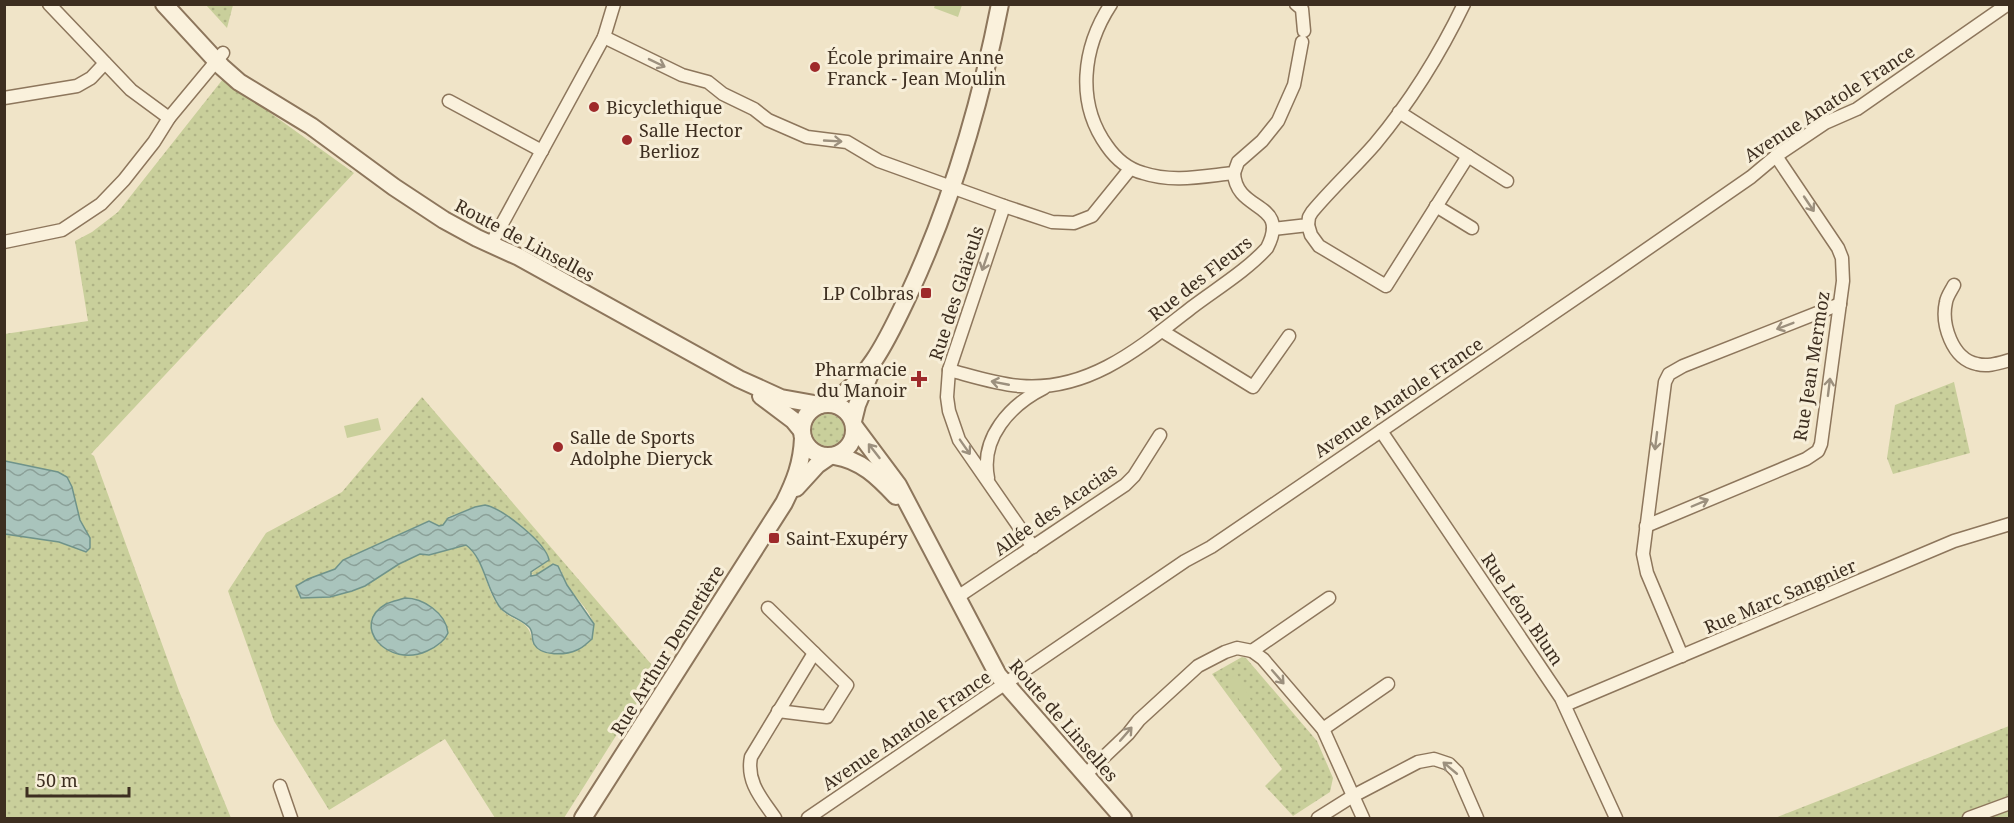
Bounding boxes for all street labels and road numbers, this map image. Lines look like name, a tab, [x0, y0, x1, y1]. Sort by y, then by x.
street label: Avenue Anatole France	[1739, 39, 1919, 167]
street label: Route de Linselles	[451, 193, 599, 287]
street label: Rue des Glaïeuls	[923, 223, 989, 363]
street label: Rue des Fleurs	[1143, 230, 1257, 326]
street label: Rue Jean Mermoz	[1787, 289, 1835, 443]
street label: Avenue Anatole France	[1309, 331, 1487, 463]
street label: Allée des Acacias	[989, 457, 1121, 561]
street label: Rue Léon Blum	[1476, 548, 1570, 670]
street label: Rue Marc Sangnier	[1700, 553, 1860, 639]
street label: Rue Arthur Dennetière	[605, 560, 729, 740]
street label: Route de Linselles	[1004, 654, 1124, 786]
street label: Avenue Anatole France	[817, 664, 995, 796]

